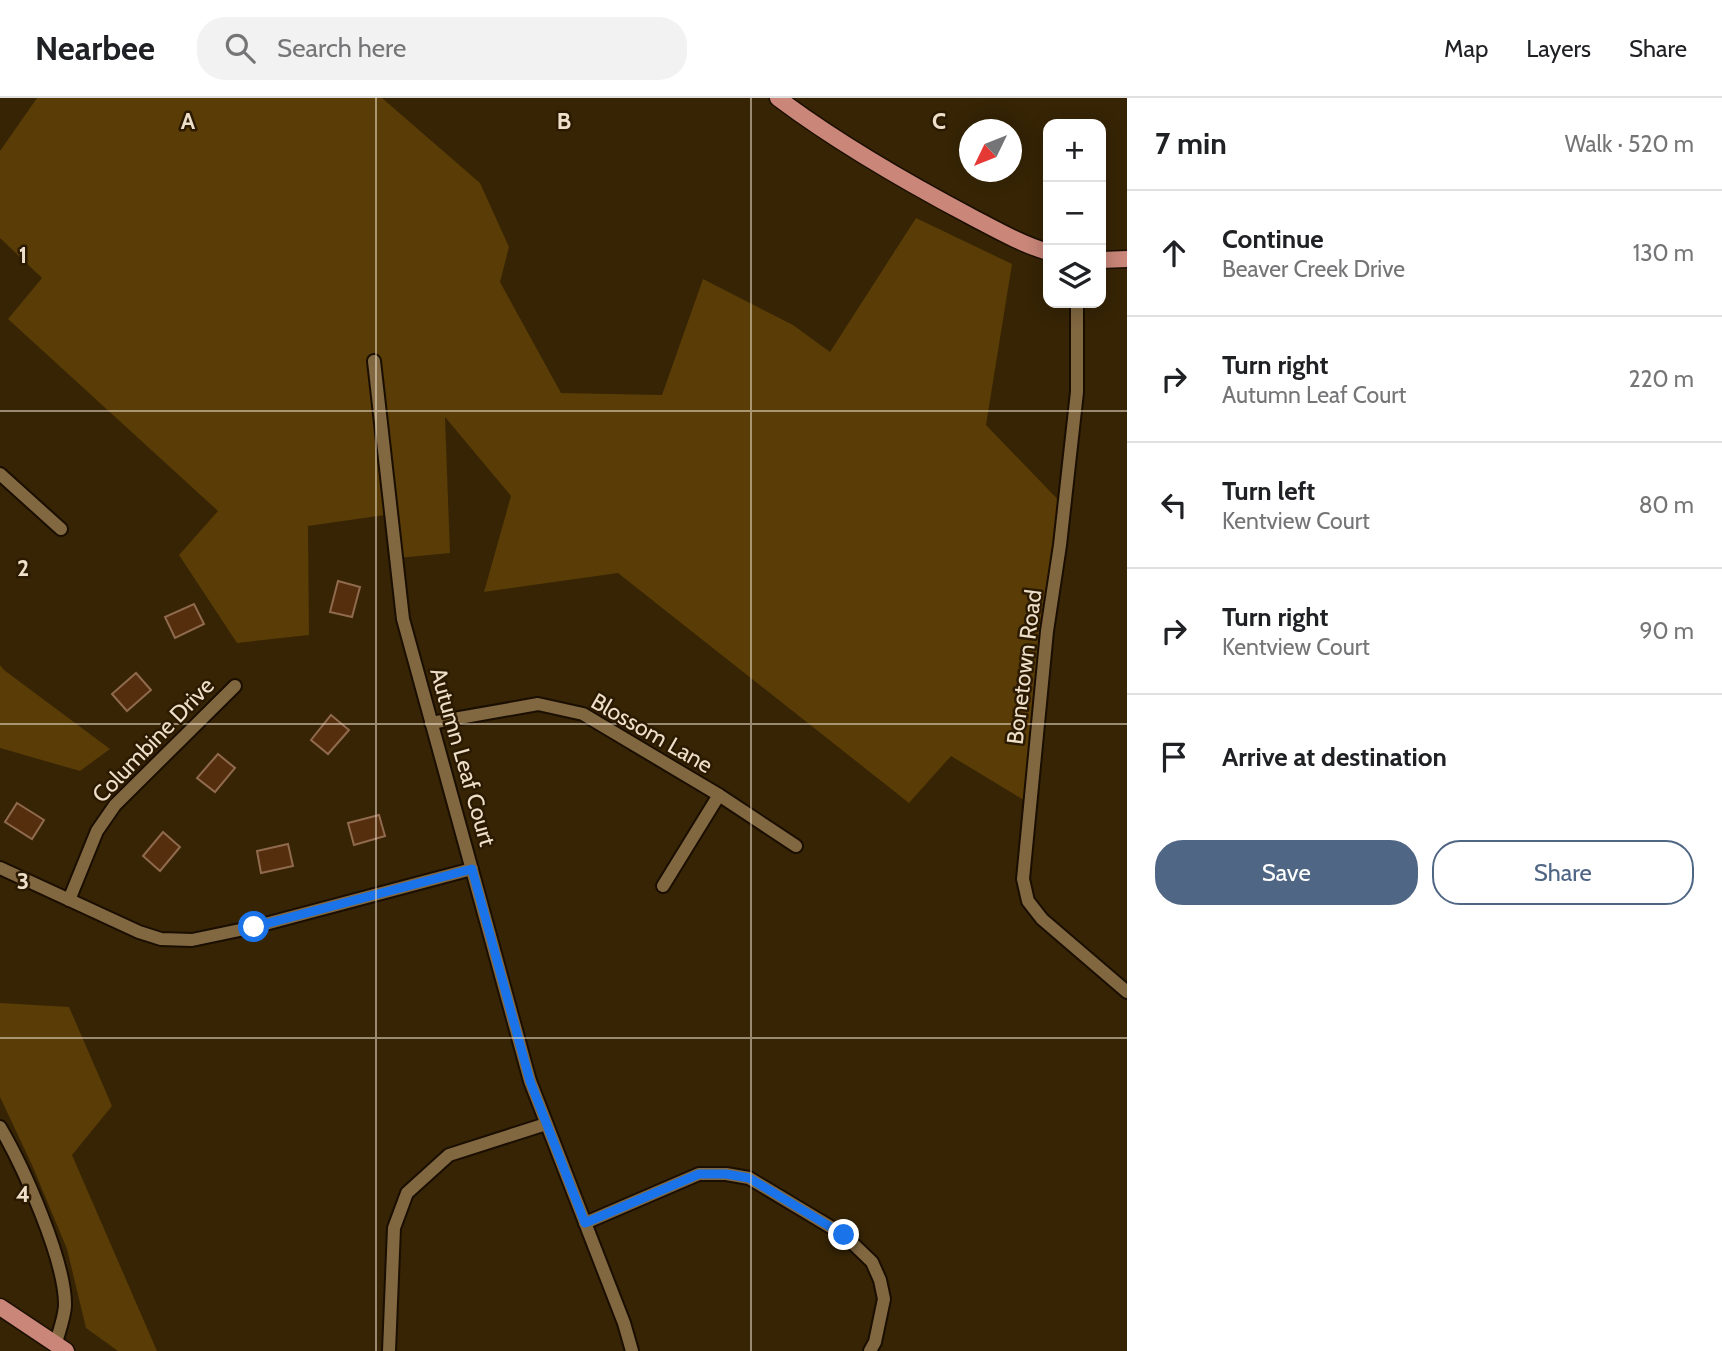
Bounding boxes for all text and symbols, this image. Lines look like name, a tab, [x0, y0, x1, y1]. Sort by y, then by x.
search box	[197, 17, 687, 80]
text: Nearbee	[35, 28, 155, 68]
icon: search	[221, 29, 259, 67]
text: Search here	[277, 32, 406, 64]
text: Map	[1444, 34, 1488, 63]
text: Layers	[1526, 34, 1591, 63]
text: Share	[1629, 34, 1687, 63]
text: A	[181, 107, 196, 135]
text: B	[557, 107, 571, 135]
text: C	[932, 107, 946, 135]
north arrow	[959, 119, 1022, 182]
map controls	[1043, 119, 1106, 308]
button: +	[1043, 119, 1106, 182]
text: 7 min	[1155, 125, 1227, 162]
text: Walk · 520 m	[1565, 130, 1694, 158]
button: −	[1043, 182, 1106, 245]
text: Continue	[1222, 223, 1324, 255]
icon: ahead	[1155, 234, 1193, 272]
text: 130 m	[1633, 239, 1694, 267]
text: 1	[19, 241, 27, 269]
button: layers	[1043, 245, 1106, 308]
text: Beaver Creek Drive	[1222, 255, 1405, 283]
text: Turn right	[1222, 349, 1328, 381]
icon: right	[1155, 360, 1193, 398]
text: 220 m	[1628, 365, 1694, 393]
text: Autumn Leaf Court	[1222, 381, 1406, 409]
text: Turn left	[1222, 475, 1315, 507]
icon: left	[1155, 486, 1193, 524]
text: 80 m	[1639, 491, 1694, 519]
text: Kentview Court	[1222, 507, 1370, 535]
text: 2	[17, 554, 29, 582]
street label: Bonetown Road	[1001, 588, 1047, 746]
text: Turn right	[1222, 601, 1328, 633]
icon: right	[1155, 612, 1193, 650]
text: 90 m	[1640, 617, 1694, 645]
text: Kentview Court	[1222, 633, 1370, 661]
street label: Autumn Leaf Court	[424, 665, 502, 850]
street label: Columbine Drive	[86, 671, 220, 808]
street label: Blossom Lane	[586, 687, 718, 779]
icon: arrive	[1155, 738, 1193, 776]
text: Arrive at destination	[1222, 741, 1447, 773]
button: Save	[1155, 840, 1418, 905]
button: Share	[1432, 840, 1694, 905]
text: 3	[17, 867, 29, 895]
route start	[238, 911, 269, 942]
text: 4	[16, 1180, 30, 1208]
route end	[828, 1219, 859, 1250]

